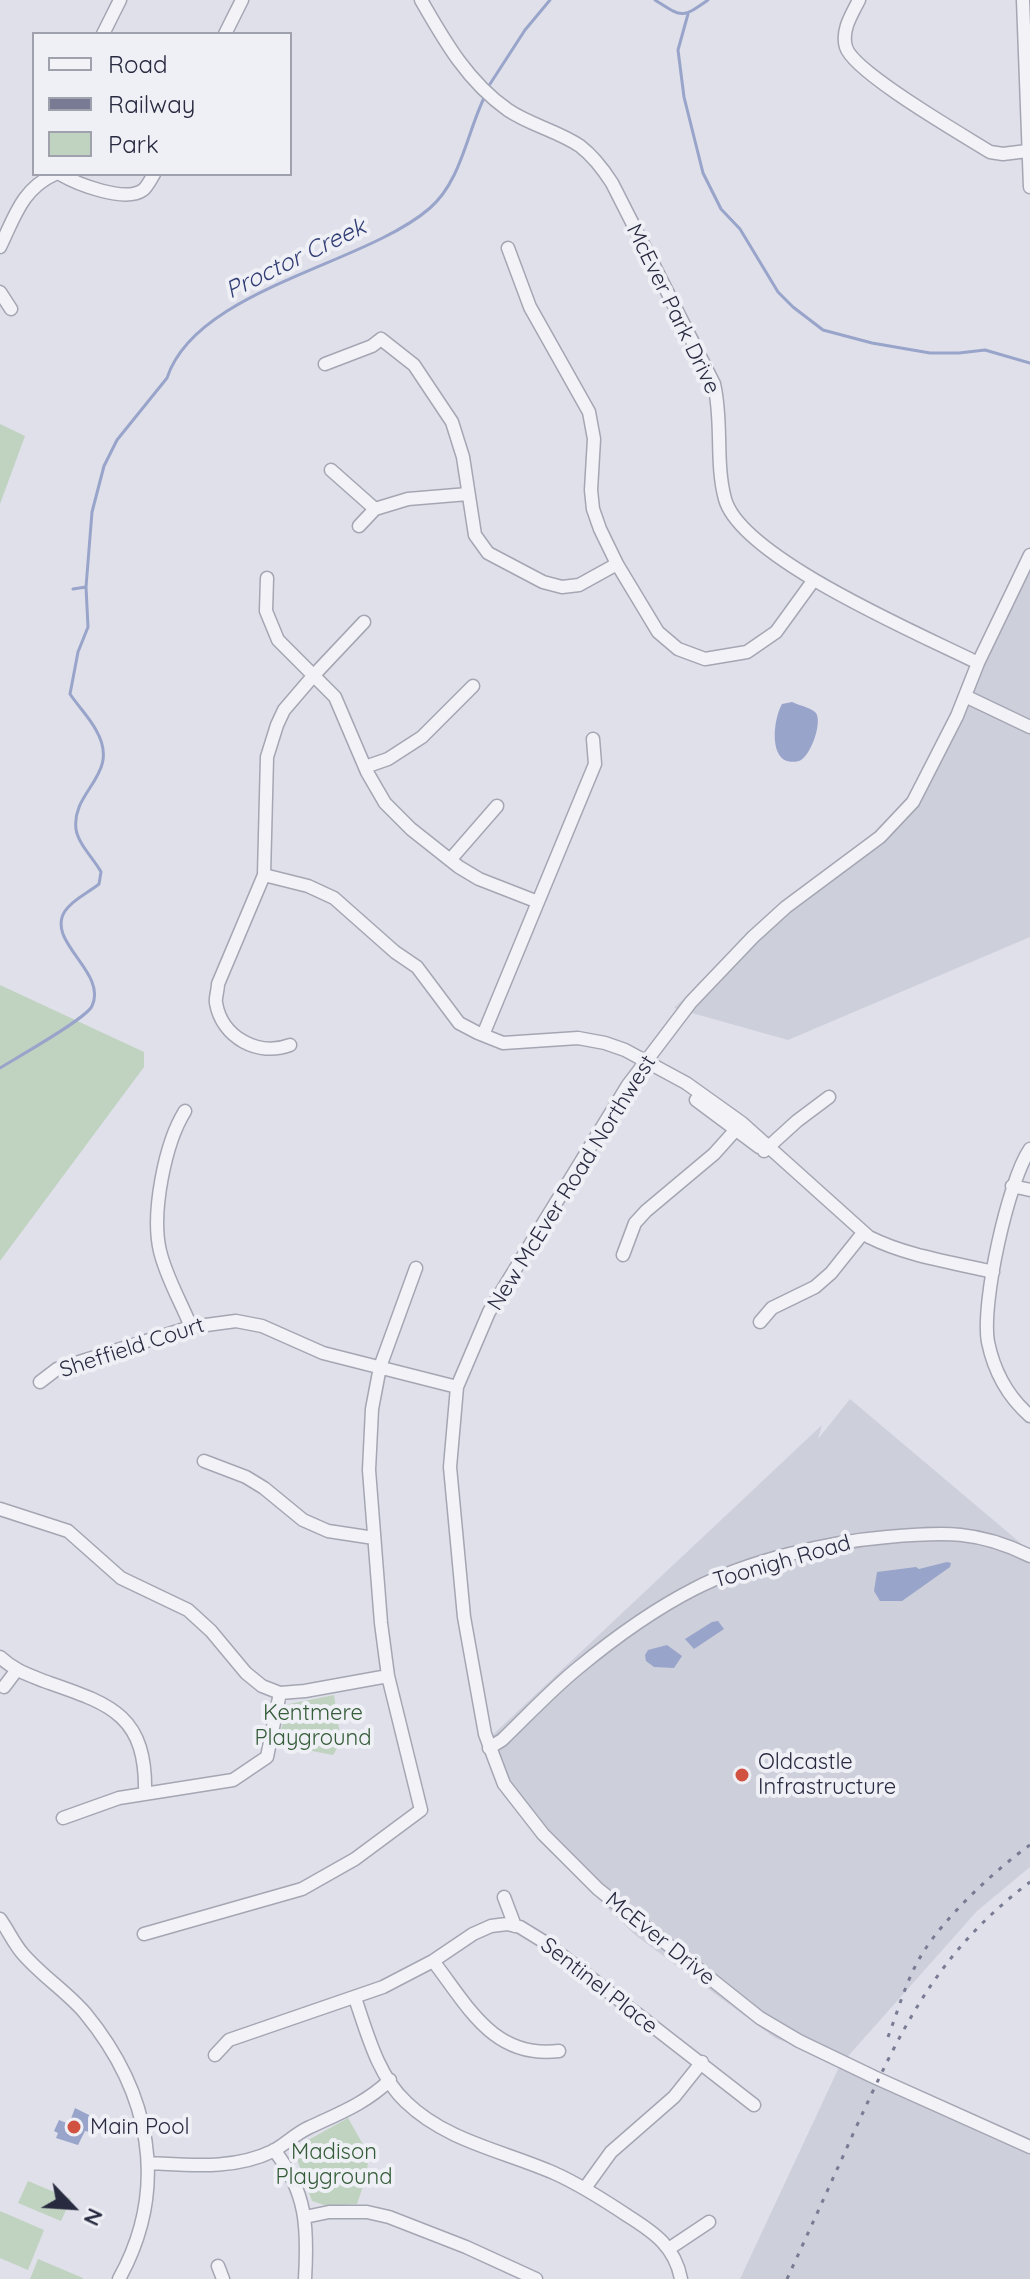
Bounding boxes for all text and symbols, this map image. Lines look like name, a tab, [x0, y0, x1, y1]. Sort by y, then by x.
legend	[32, 32, 292, 176]
text: Road	[108, 49, 168, 79]
text: Railway	[108, 89, 195, 119]
text: Park	[108, 129, 159, 159]
water label: Proctor Creek	[221, 213, 371, 305]
street label: McEver Park Drive	[620, 220, 726, 398]
street label: New McEver Road Northwest	[482, 1050, 662, 1316]
street label: Sheffield Court	[56, 1312, 208, 1384]
street label: Toonigh Road	[710, 1530, 854, 1594]
park label: Kentmere Playground	[254, 1700, 372, 1752]
place label: Oldcastle Infrastructure	[758, 1749, 896, 1800]
marker: Oldcastle Infrastructure	[733, 1766, 751, 1784]
street label: McEver Drive	[600, 1887, 720, 1991]
street label: Sentinel Place	[535, 1932, 663, 2040]
place label: Main Pool	[90, 2114, 189, 2140]
marker: Main Pool	[65, 2118, 83, 2136]
park label: Madison Playground	[275, 2139, 393, 2190]
north arrow	[32, 2167, 112, 2247]
text: N	[78, 2204, 110, 2230]

